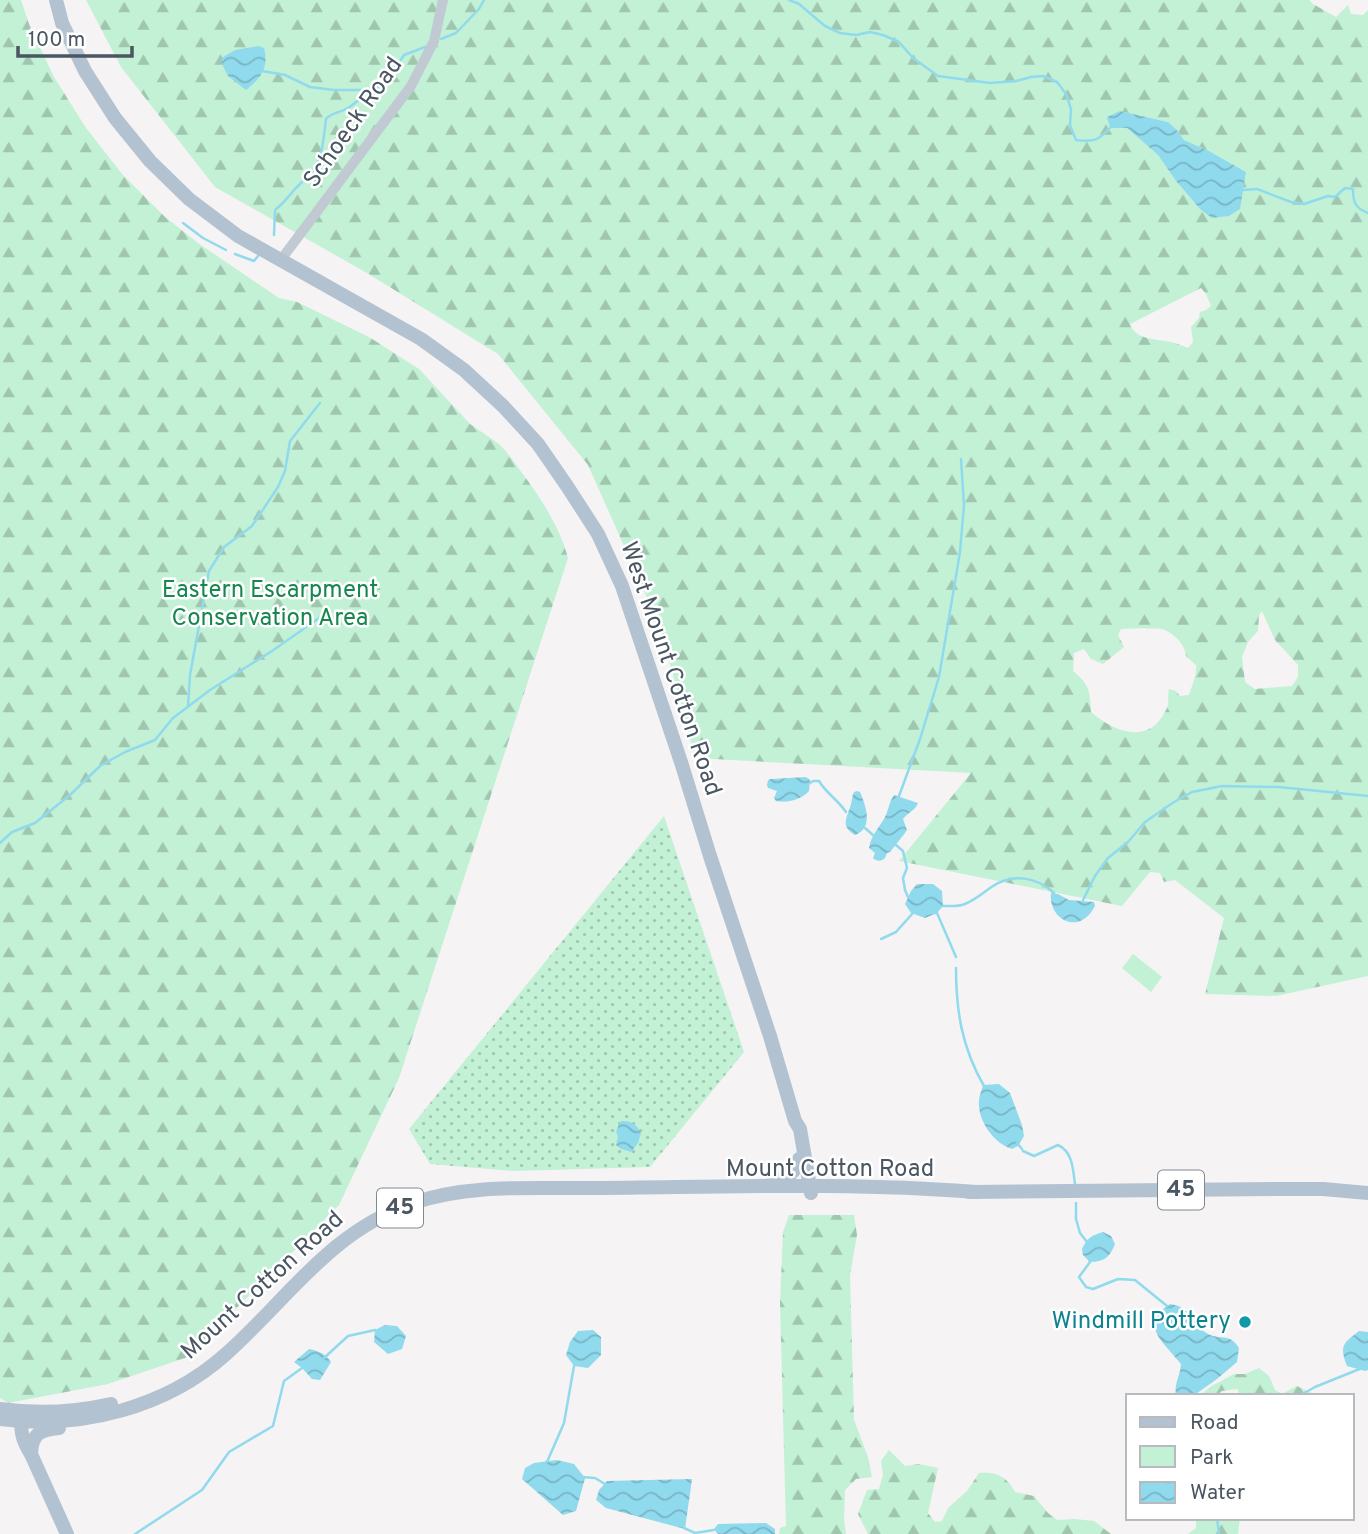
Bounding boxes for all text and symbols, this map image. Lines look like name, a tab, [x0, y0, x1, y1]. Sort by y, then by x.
scale bar	[18, 14, 131, 58]
text: 100 m	[28, 27, 85, 54]
street label: Schoeck Road	[298, 52, 410, 194]
street label: West Mount Cotton Road	[612, 538, 728, 800]
park label: Eastern Escarpment Conservation Area	[162, 576, 378, 634]
street label: Mount Cotton Road	[726, 1155, 934, 1185]
road number: 45	[1158, 1170, 1204, 1210]
road number: 45	[377, 1189, 423, 1228]
street label: Mount Cotton Road	[175, 1205, 351, 1367]
place label: Windmill Pottery	[1051, 1307, 1231, 1337]
marker: Windmill Pottery	[1237, 1314, 1253, 1330]
legend	[1126, 1394, 1354, 1520]
text: Road	[1190, 1410, 1239, 1437]
text: Park	[1190, 1445, 1233, 1472]
text: Water	[1190, 1480, 1245, 1507]

